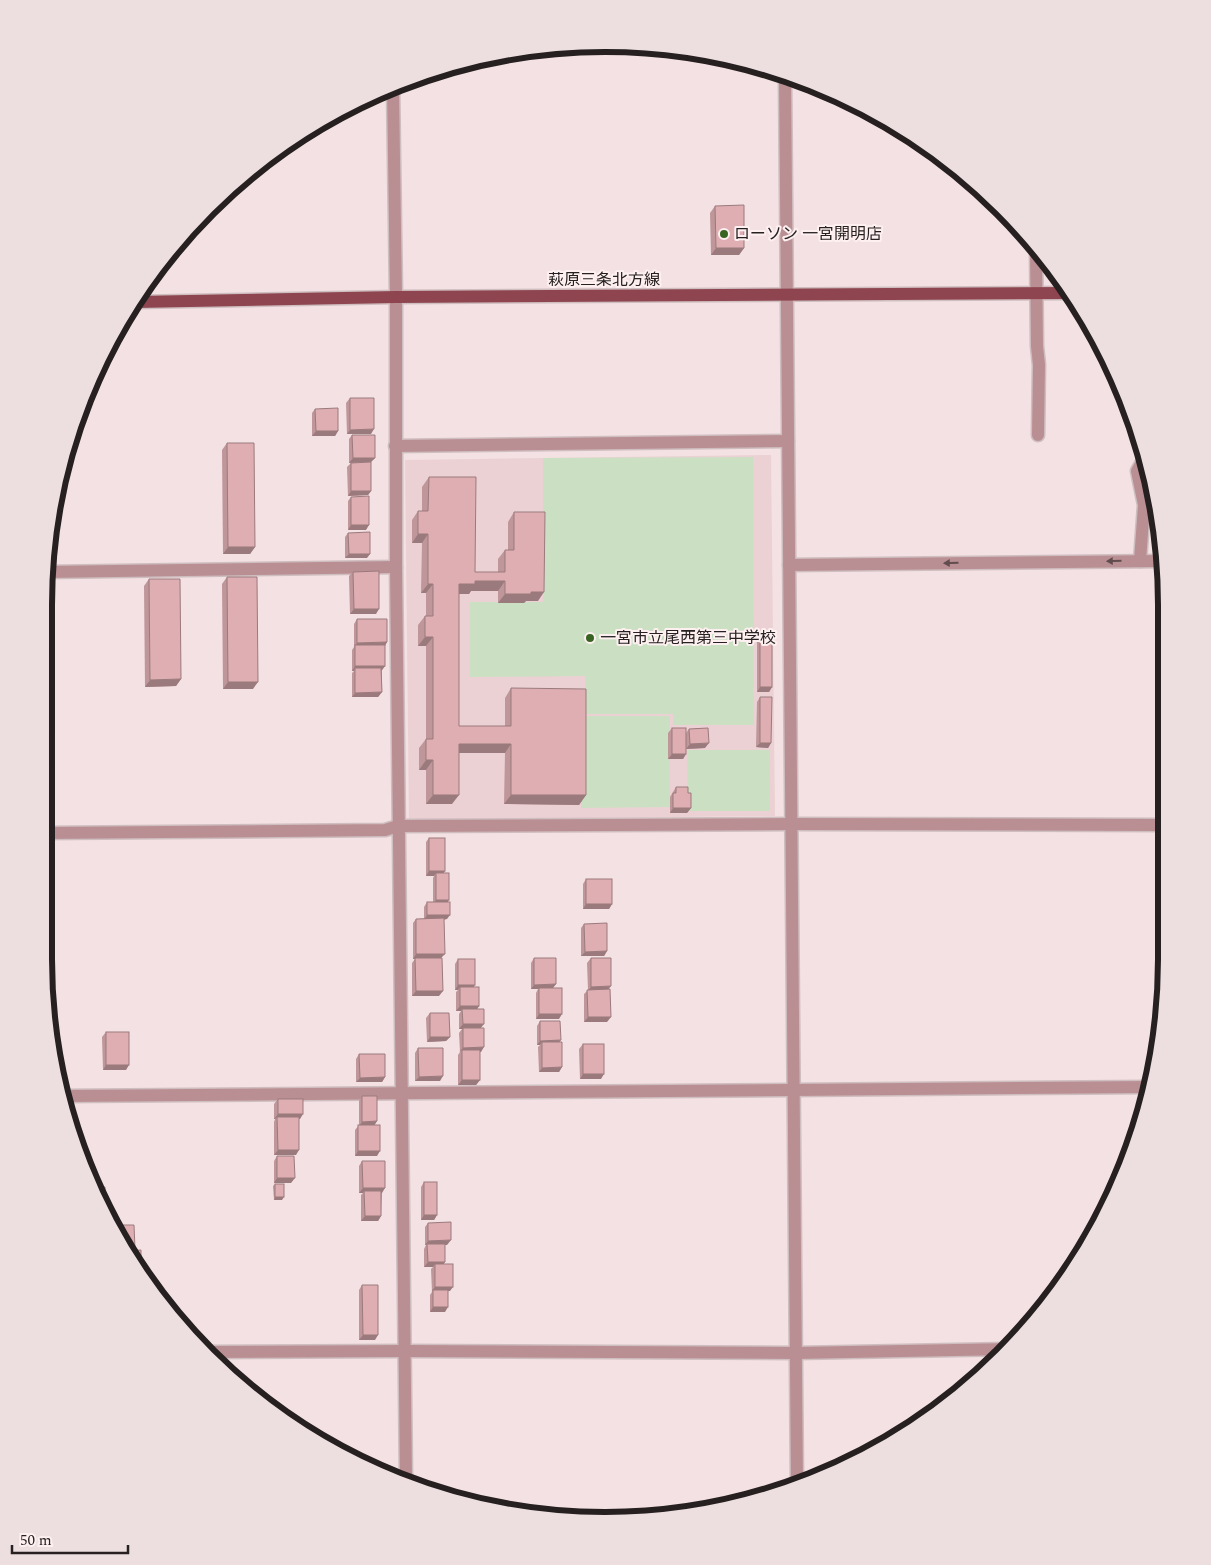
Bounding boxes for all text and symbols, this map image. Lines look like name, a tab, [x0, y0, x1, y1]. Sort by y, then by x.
place label: ローソン 一宮開明店	[734, 222, 882, 246]
marker: ローソン 一宮開明店	[718, 228, 730, 240]
street label: 萩原三条北方線	[548, 268, 660, 292]
one-way arrow	[1105, 558, 1121, 566]
one-way arrow	[943, 559, 959, 567]
place label: 一宮市立尾西第三中学校	[600, 626, 776, 650]
marker: 一宮市立尾西第三中学校	[584, 632, 596, 644]
scale bar	[12, 1522, 129, 1554]
text: 50 m	[20, 1529, 52, 1552]

